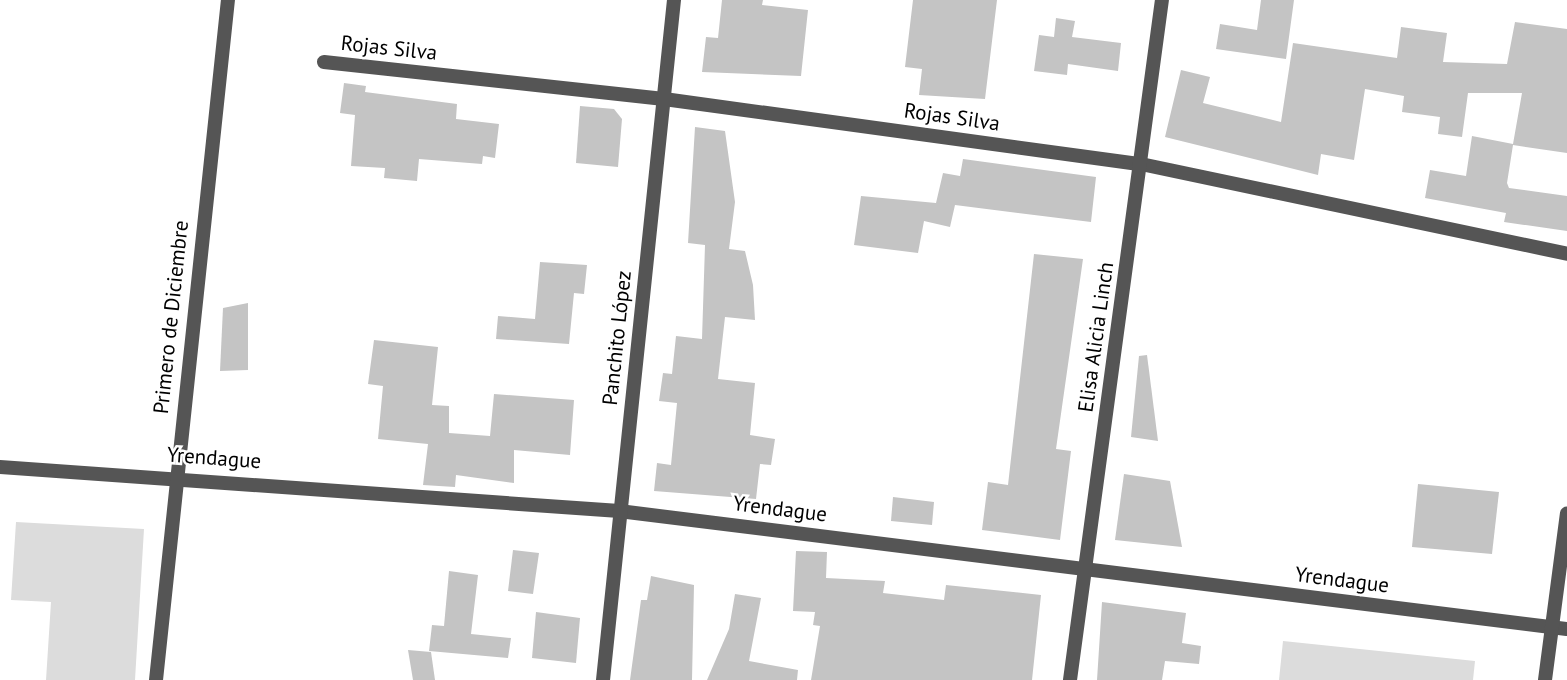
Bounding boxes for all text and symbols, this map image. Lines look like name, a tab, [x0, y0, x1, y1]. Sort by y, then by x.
street label: Rojas Silva	[340, 30, 438, 66]
street label: Rojas Silva	[902, 98, 1002, 136]
street label: Primero de Diciembre	[148, 219, 194, 415]
street label: Elisa Alicia Linch	[1073, 260, 1119, 414]
street label: Panchito López	[597, 269, 637, 407]
street label: Yrendague	[166, 442, 262, 474]
street label: Yrendague	[732, 491, 828, 527]
street label: Yrendague	[1294, 562, 1390, 598]

